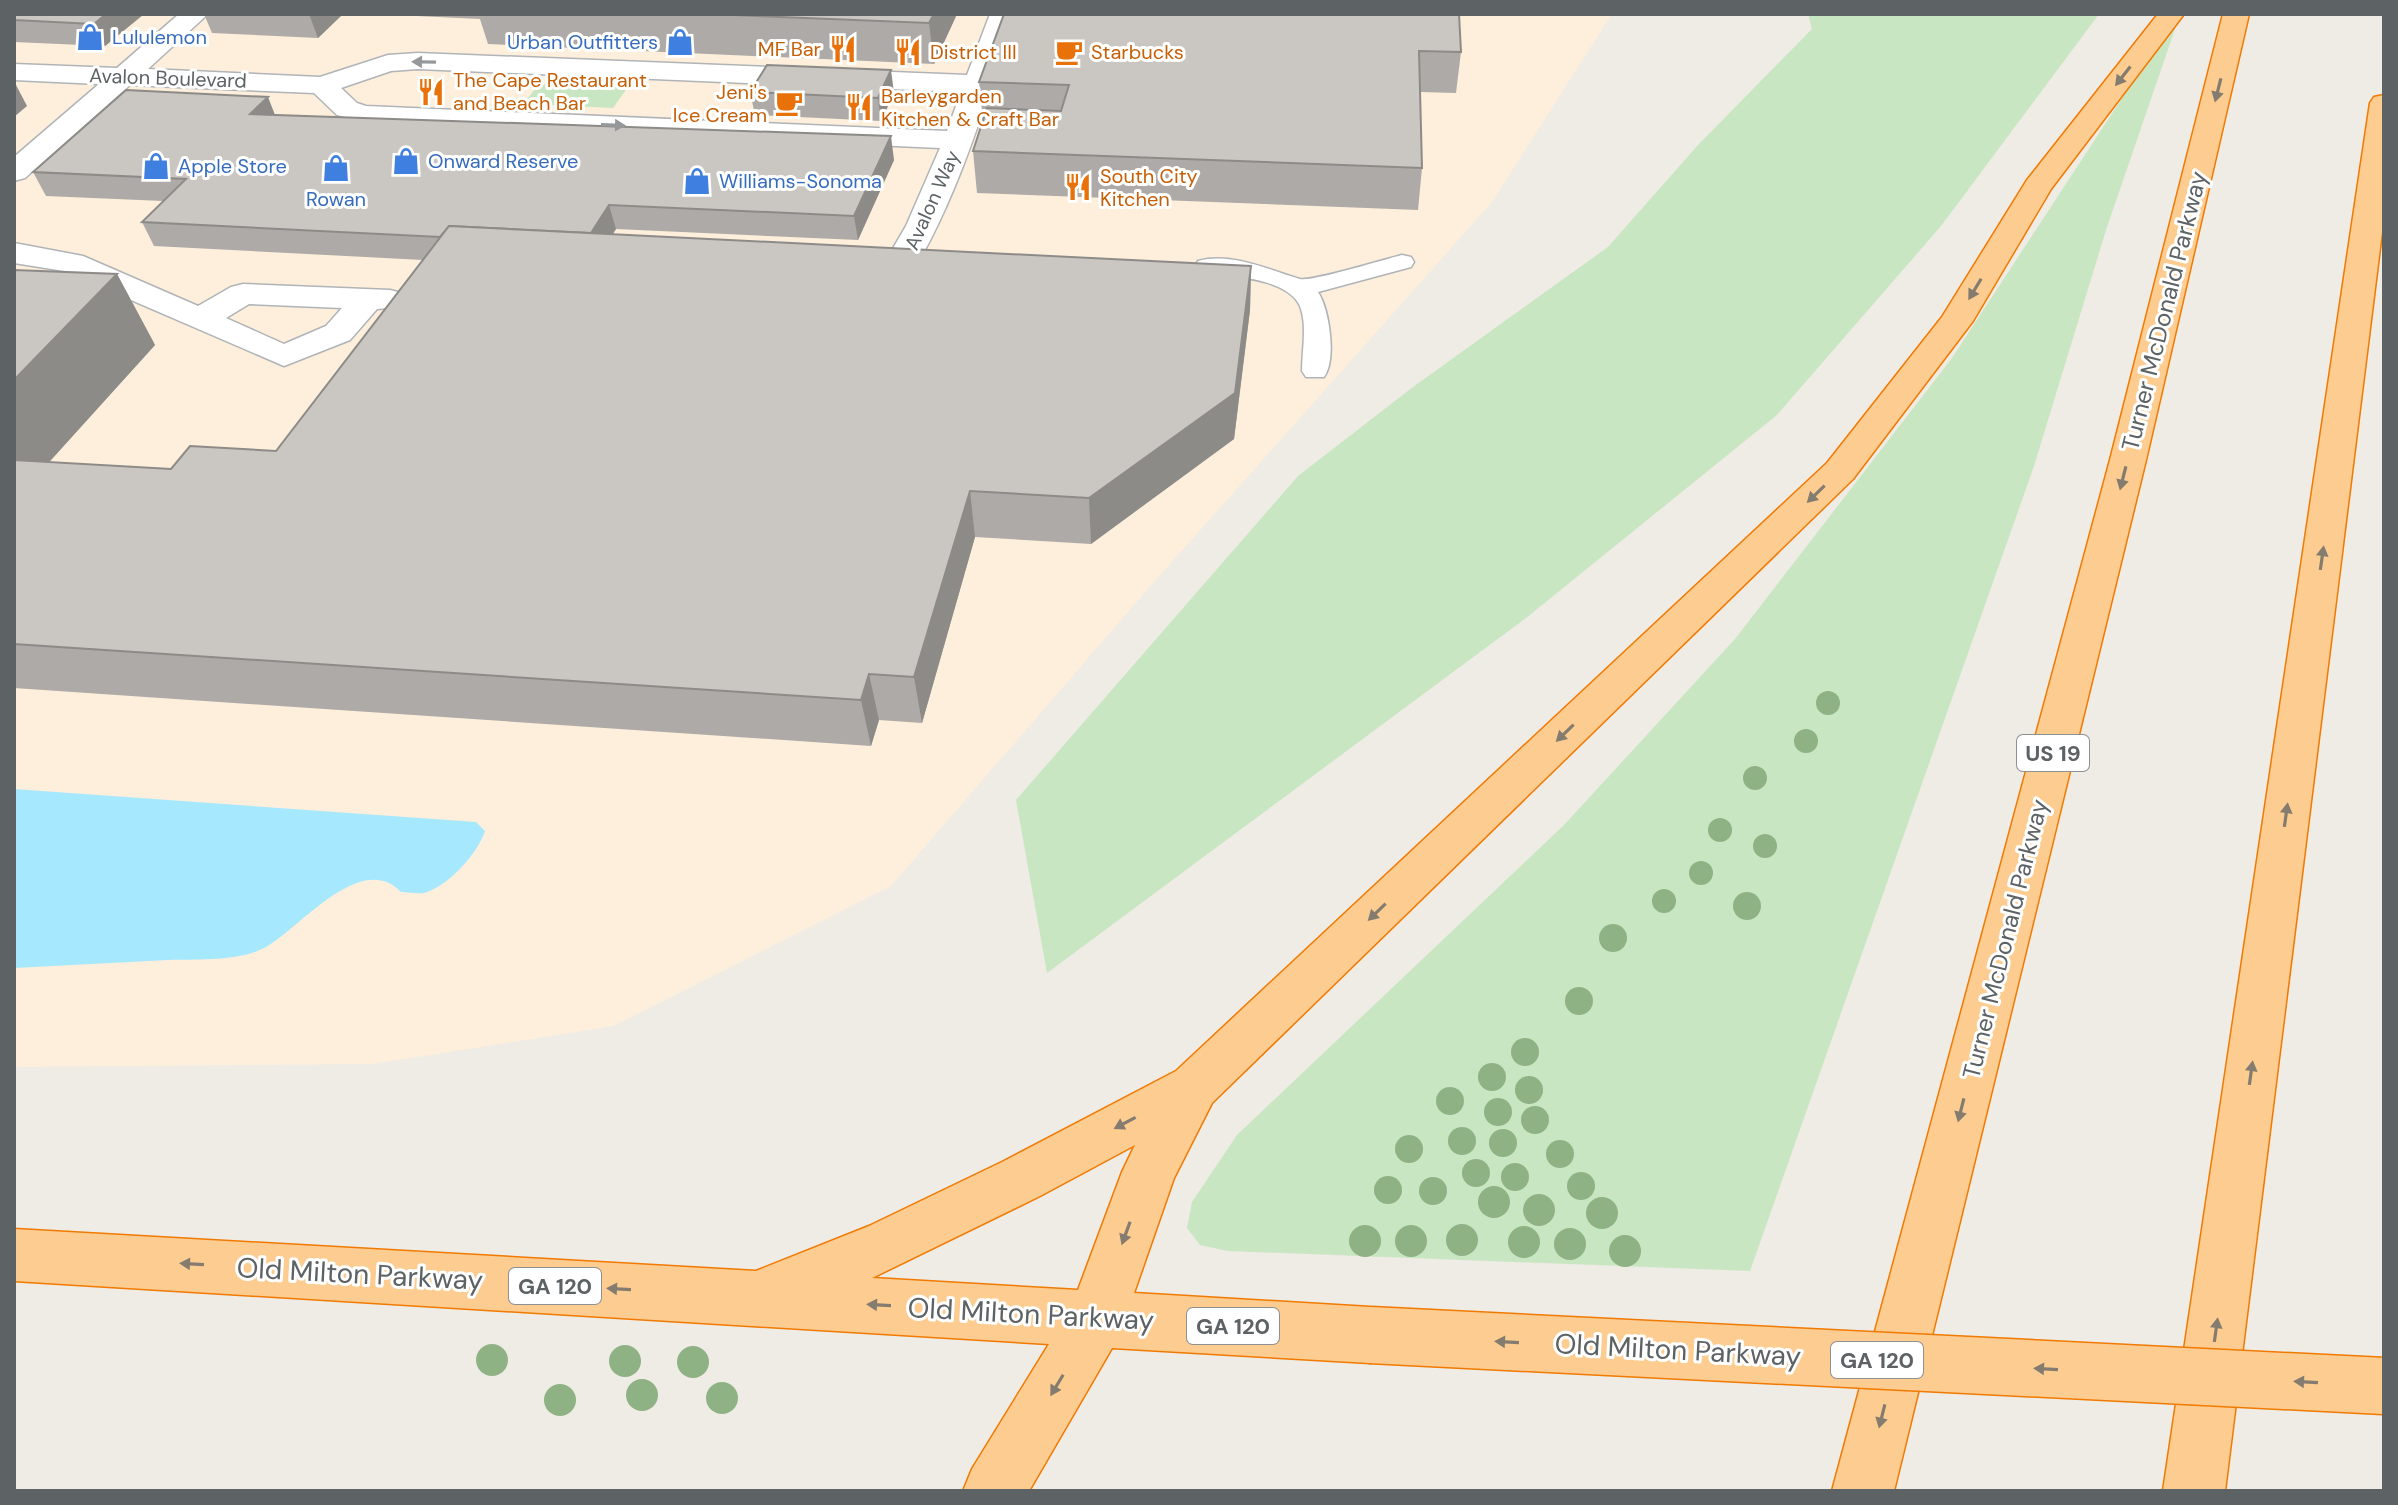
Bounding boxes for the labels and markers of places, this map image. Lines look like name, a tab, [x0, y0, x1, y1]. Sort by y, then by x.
shop icon: Lululemon	[75, 22, 105, 52]
place label: Lululemon	[112, 24, 207, 50]
shop icon: Urban Outfitters	[665, 27, 695, 57]
place label: Urban Outfitters	[507, 29, 658, 55]
restaurant icon: MF Bar	[828, 34, 858, 64]
place label: MF Bar	[758, 36, 821, 62]
restaurant icon: District III	[893, 37, 923, 67]
cafe icon: Starbucks	[1054, 37, 1084, 67]
place label: District III	[930, 39, 1017, 65]
place label: Starbucks	[1091, 39, 1184, 65]
place label: The Cape Restaurant and Beach Bar	[453, 67, 647, 116]
restaurant icon: The Cape Restaurant and Beach Bar	[416, 77, 446, 107]
place label: Jeni's Ice Cream	[673, 79, 767, 128]
place label: Barleygarden Kitchen & Craft Bar	[881, 83, 1059, 132]
cafe icon: Jeni's Ice Cream	[774, 88, 804, 118]
restaurant icon: Barleygarden Kitchen & Craft Bar	[844, 92, 874, 122]
shop icon: Onward Reserve	[391, 146, 421, 176]
place label: Onward Reserve	[428, 148, 578, 174]
shop icon: Apple Store	[141, 151, 171, 181]
place label: Apple Store	[178, 153, 287, 179]
shop icon: Rowan	[321, 153, 351, 183]
place label: South City Kitchen	[1100, 163, 1198, 212]
shop icon: Williams-Sonoma	[682, 166, 712, 196]
place label: Williams-Sonoma	[719, 168, 882, 194]
restaurant icon: South City Kitchen	[1063, 172, 1093, 202]
place label: Rowan	[306, 186, 366, 212]

